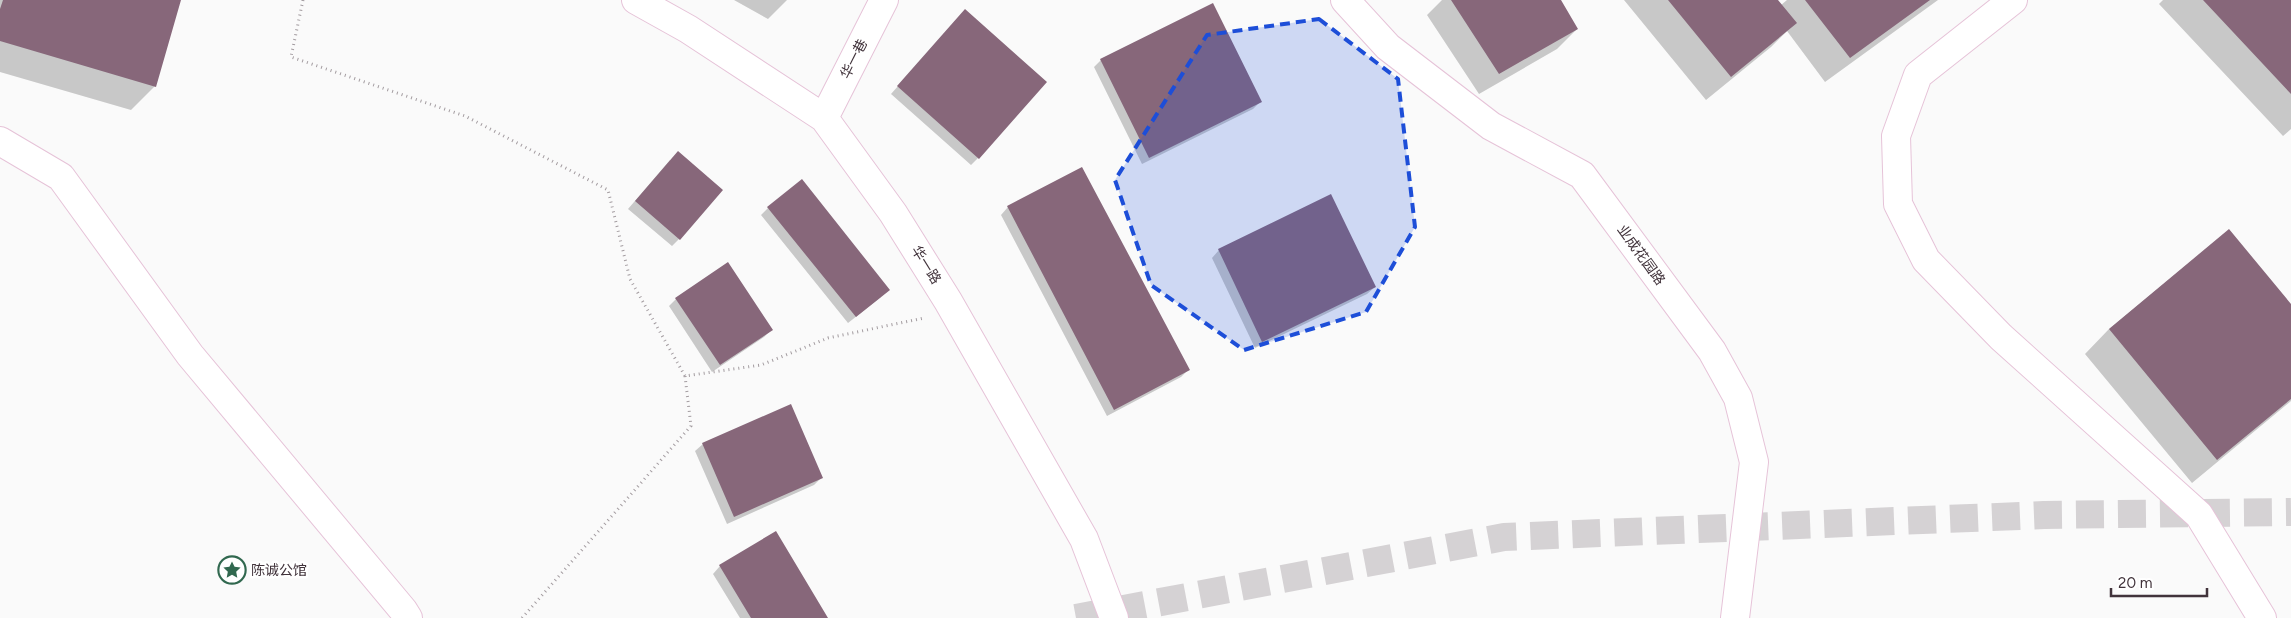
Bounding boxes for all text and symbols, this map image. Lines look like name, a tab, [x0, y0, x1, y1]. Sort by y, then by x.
street label: 华一巷	[837, 36, 871, 82]
street label: 业成花园路	[1614, 222, 1668, 288]
street label: 华一路	[908, 243, 944, 287]
place icon: 陈诚公馆	[217, 555, 247, 585]
place label: 陈诚公馆	[251, 562, 307, 579]
scale bar	[2111, 566, 2207, 598]
text: 20 m	[2118, 574, 2152, 592]

